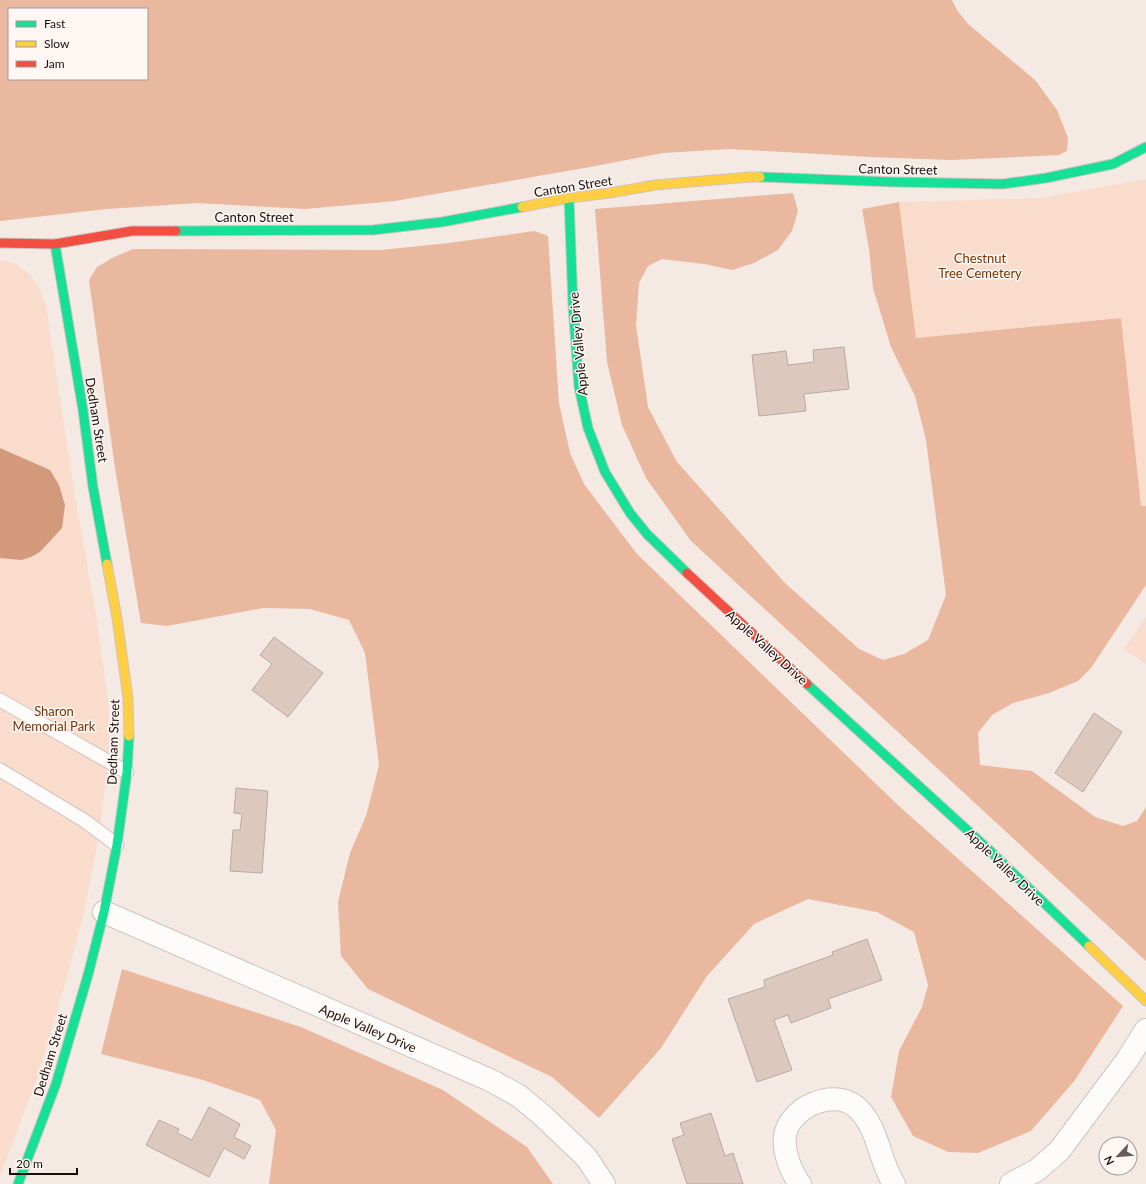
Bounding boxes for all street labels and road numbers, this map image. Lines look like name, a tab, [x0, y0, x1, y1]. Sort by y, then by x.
street label: Canton Street	[858, 160, 938, 178]
street label: Canton Street	[533, 172, 614, 200]
street label: Canton Street	[214, 209, 294, 225]
street label: Apple Valley Drive	[565, 291, 591, 396]
street label: Dedham Street	[82, 376, 112, 464]
street label: Apple Valley Drive	[723, 606, 811, 688]
street label: Dedham Street	[104, 698, 123, 785]
street label: Apple Valley Drive	[962, 825, 1048, 909]
street label: Apple Valley Drive	[317, 1000, 419, 1056]
street label: Dedham Street	[30, 1011, 70, 1098]

